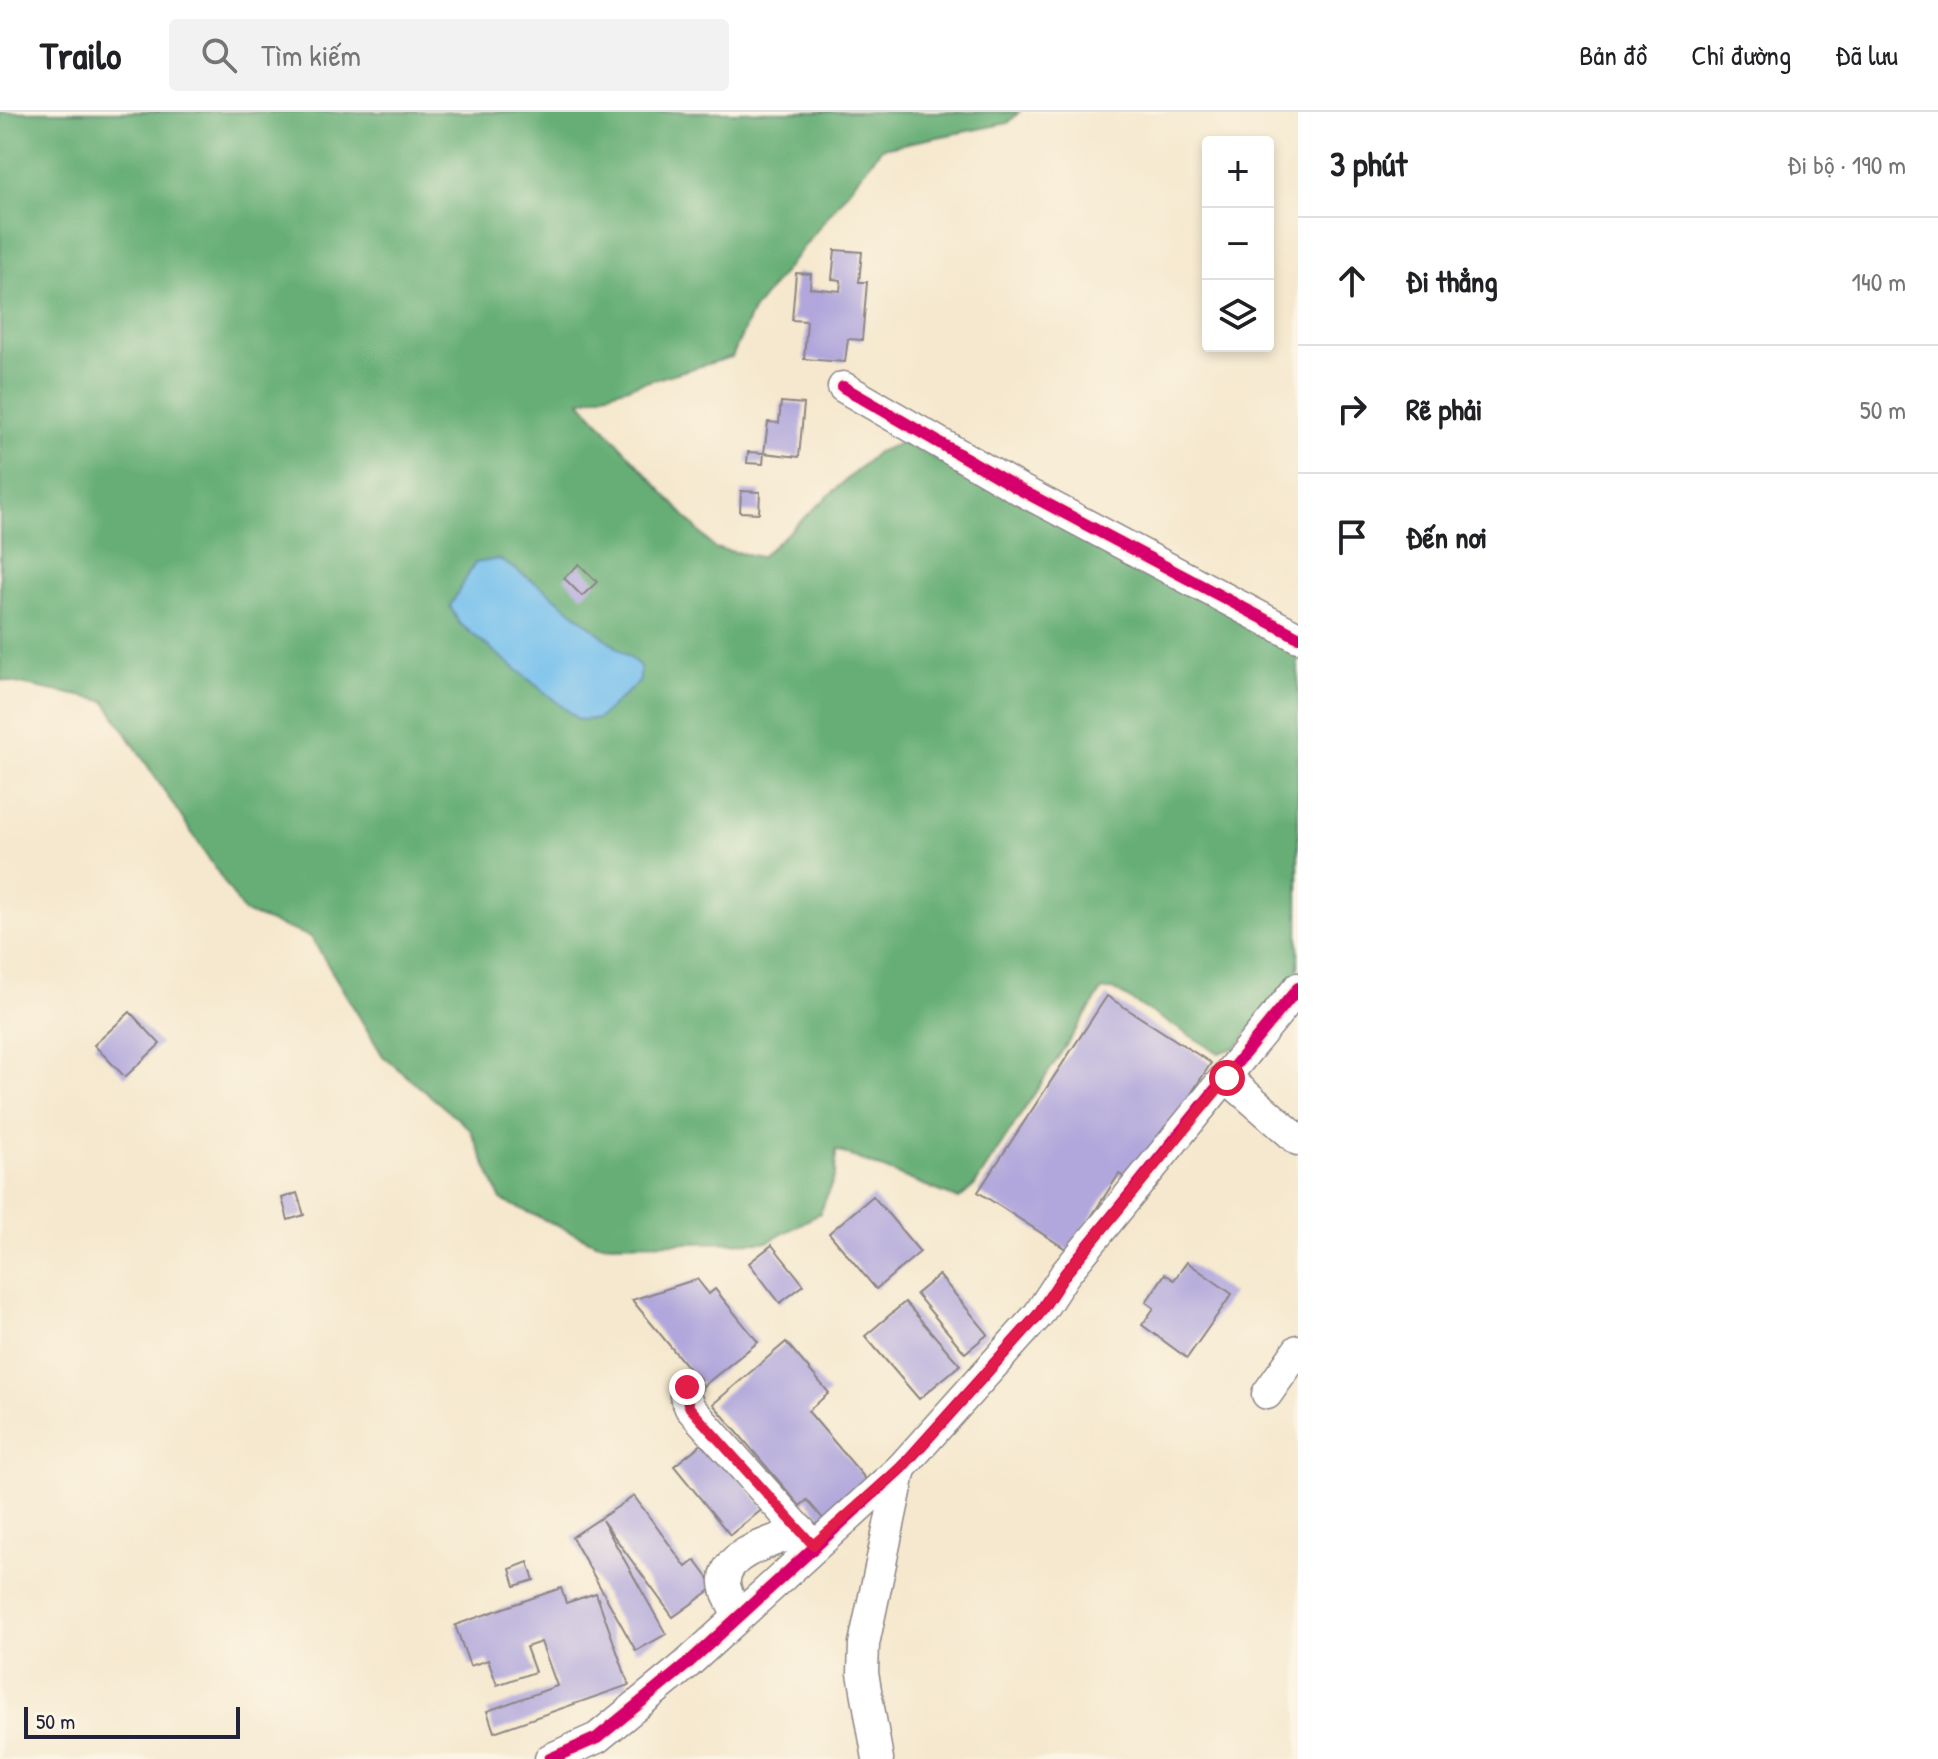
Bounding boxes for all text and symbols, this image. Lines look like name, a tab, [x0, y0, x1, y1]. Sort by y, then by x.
search box	[169, 19, 729, 91]
text: Trailo	[40, 29, 121, 81]
icon: search	[197, 33, 241, 77]
text: Tìm kiếm	[261, 35, 361, 75]
text: Bản đồ	[1579, 36, 1647, 74]
text: Chỉ đường	[1691, 36, 1791, 74]
text: Đã lưu	[1835, 36, 1898, 74]
map controls	[1202, 136, 1274, 352]
button: +	[1202, 136, 1274, 208]
text: 3 phút	[1330, 141, 1407, 187]
text: Đi bộ · 190 m	[1787, 147, 1906, 182]
button: −	[1202, 208, 1274, 280]
icon: ahead	[1330, 259, 1374, 303]
text: Đi thẳng	[1406, 261, 1498, 301]
text: 140 m	[1852, 264, 1906, 299]
button: layers	[1202, 280, 1274, 352]
icon: right	[1330, 387, 1374, 431]
text: Rẽ phải	[1406, 389, 1482, 429]
text: 50 m	[1860, 392, 1906, 427]
icon: arrive	[1330, 515, 1374, 559]
text: Đến nơi	[1406, 517, 1487, 557]
route start	[1209, 1060, 1245, 1096]
route end	[669, 1369, 705, 1405]
scale bar	[24, 1703, 240, 1739]
text: 50 m	[36, 1706, 75, 1736]

